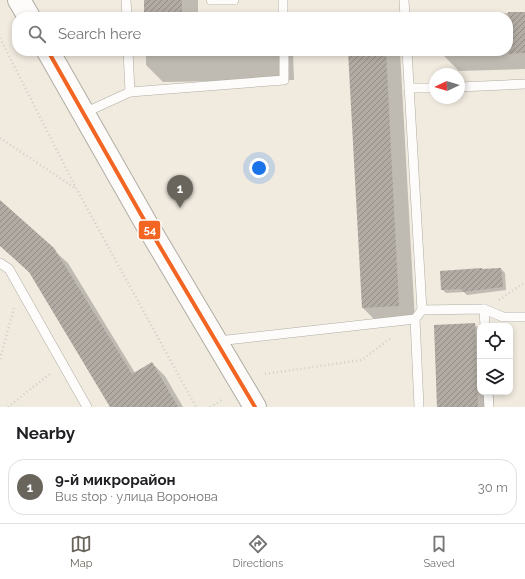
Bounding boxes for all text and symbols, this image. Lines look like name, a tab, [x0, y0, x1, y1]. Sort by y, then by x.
search box	[12, 12, 513, 56]
icon: search	[26, 23, 48, 45]
text: Search here	[58, 25, 141, 43]
north arrow	[429, 68, 465, 104]
your location	[249, 158, 269, 178]
pin: 1	[167, 175, 193, 208]
line badge: 54	[138, 220, 161, 240]
text: 54	[144, 224, 156, 237]
map controls	[477, 323, 513, 395]
button: locate	[477, 323, 513, 359]
button: layers	[477, 359, 513, 395]
text: Nearby	[16, 423, 75, 443]
text: 9-й микрорайон	[55, 471, 176, 489]
text: 1	[27, 480, 33, 495]
text: 30 m	[478, 480, 508, 495]
text: Bus stop · улица Воронова	[55, 489, 218, 504]
tab: Map	[70, 533, 92, 570]
tab: Directions	[233, 533, 283, 570]
tab: Saved	[423, 533, 455, 570]

